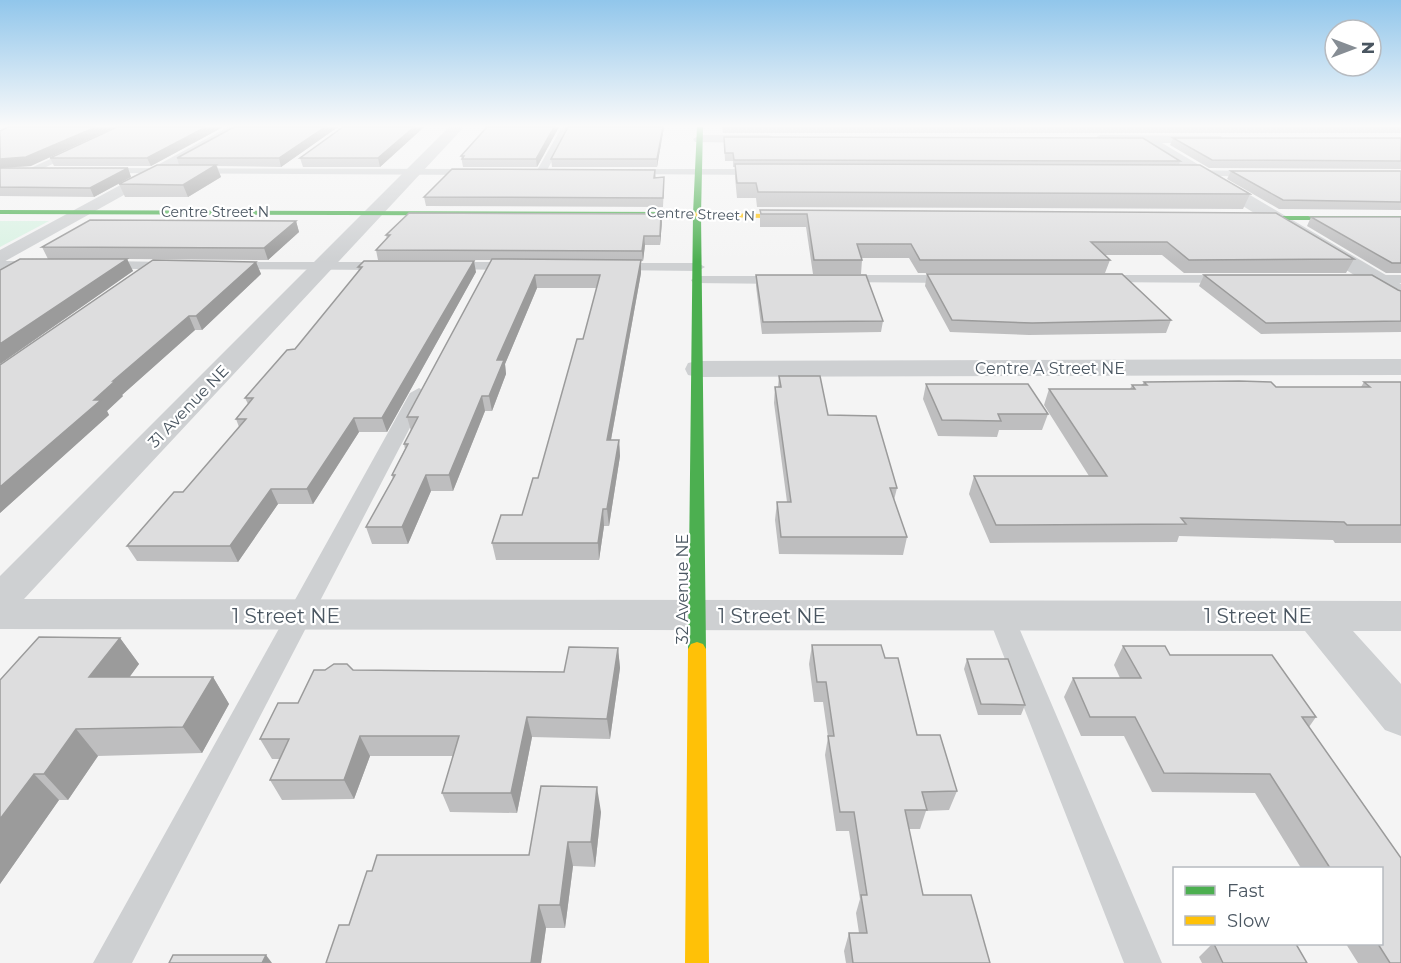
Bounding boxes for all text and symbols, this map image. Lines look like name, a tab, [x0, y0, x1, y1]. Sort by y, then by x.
north arrow	[1323, 18, 1383, 78]
text: N	[1358, 42, 1377, 54]
street label: Centre Street N	[161, 203, 269, 221]
street label: Centre Street N	[647, 203, 755, 225]
street label: Centre A Street NE	[975, 359, 1125, 378]
street label: 31 Avenue NE	[144, 361, 232, 452]
street label: 32 Avenue NE	[673, 534, 692, 644]
street label: 1 Street NE	[232, 604, 340, 628]
street label: 1 Street NE	[718, 604, 826, 628]
street label: 1 Street NE	[1204, 604, 1312, 628]
legend	[1173, 867, 1383, 945]
text: Fast	[1227, 880, 1265, 902]
text: Slow	[1227, 910, 1270, 932]

